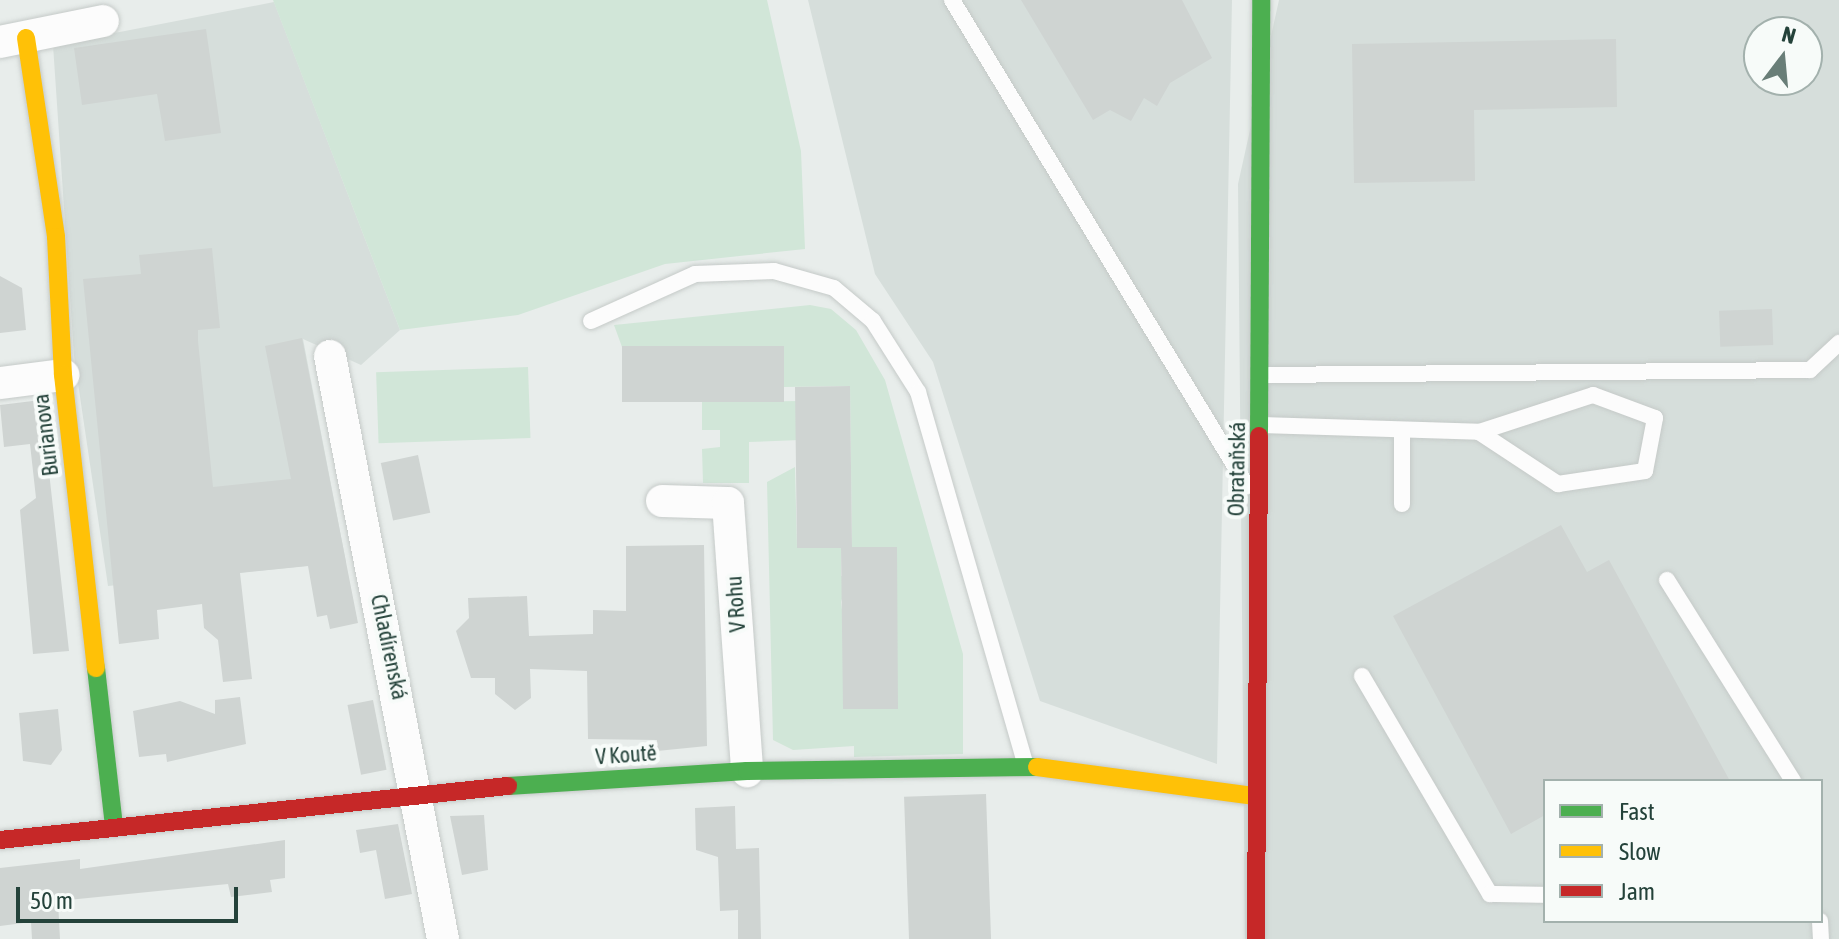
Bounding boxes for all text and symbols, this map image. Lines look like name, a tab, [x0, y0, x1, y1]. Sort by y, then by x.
north arrow	[1743, 16, 1823, 96]
text: N	[1779, 21, 1799, 49]
street label: Burianova	[28, 392, 64, 478]
street label: Obrataňská	[1223, 422, 1251, 516]
street label: V Rohu	[721, 575, 751, 633]
street label: Chladírenská	[365, 592, 413, 702]
street label: V Koutě	[595, 740, 657, 770]
legend	[1543, 779, 1823, 923]
text: Fast	[1619, 798, 1655, 825]
text: Slow	[1619, 838, 1661, 865]
scale bar	[20, 871, 242, 921]
text: Jam	[1619, 878, 1655, 905]
text: 50 m	[30, 887, 73, 914]

